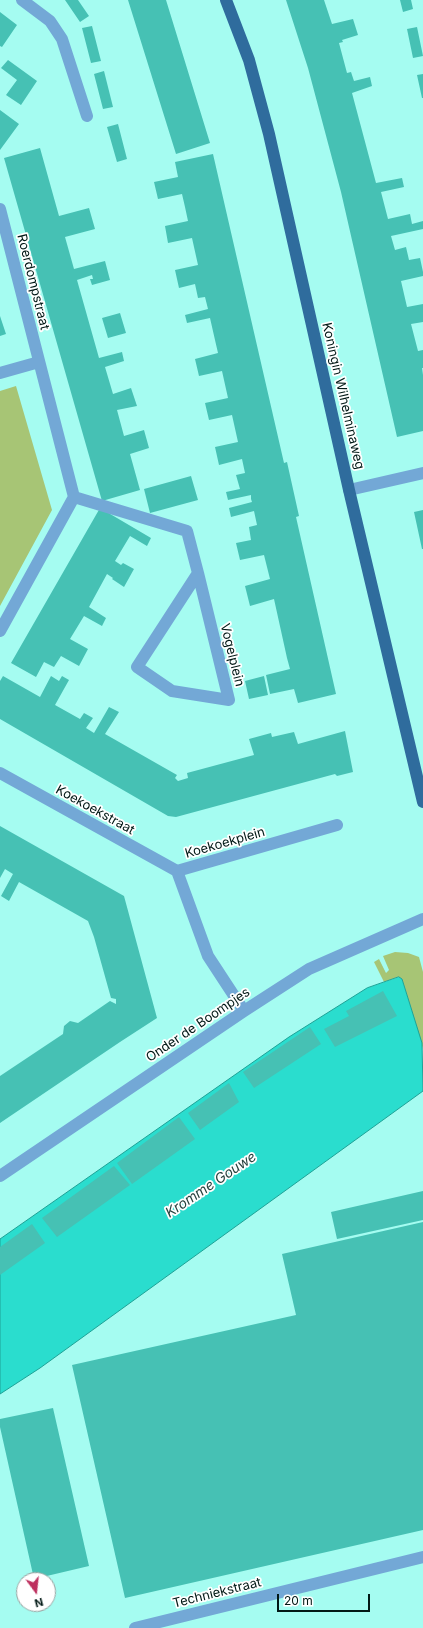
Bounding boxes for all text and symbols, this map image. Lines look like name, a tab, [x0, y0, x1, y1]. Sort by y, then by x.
street label: Roerdompstraat	[14, 232, 52, 332]
street label: Koningin Wilhelminaweg	[319, 321, 367, 471]
street label: Vogelplein	[217, 622, 247, 688]
street label: Koekoekstraat	[53, 782, 137, 838]
street label: Koekoekplein	[183, 824, 267, 862]
street label: Onder de Boompjes	[143, 984, 253, 1066]
water label: Kromme Gouwe	[162, 1148, 260, 1222]
north arrow	[16, 1572, 56, 1612]
street label: Techniekstraat	[171, 1574, 263, 1612]
scale bar	[279, 1586, 372, 1612]
text: 20 m	[284, 1593, 313, 1608]
text: N	[33, 1595, 45, 1610]

